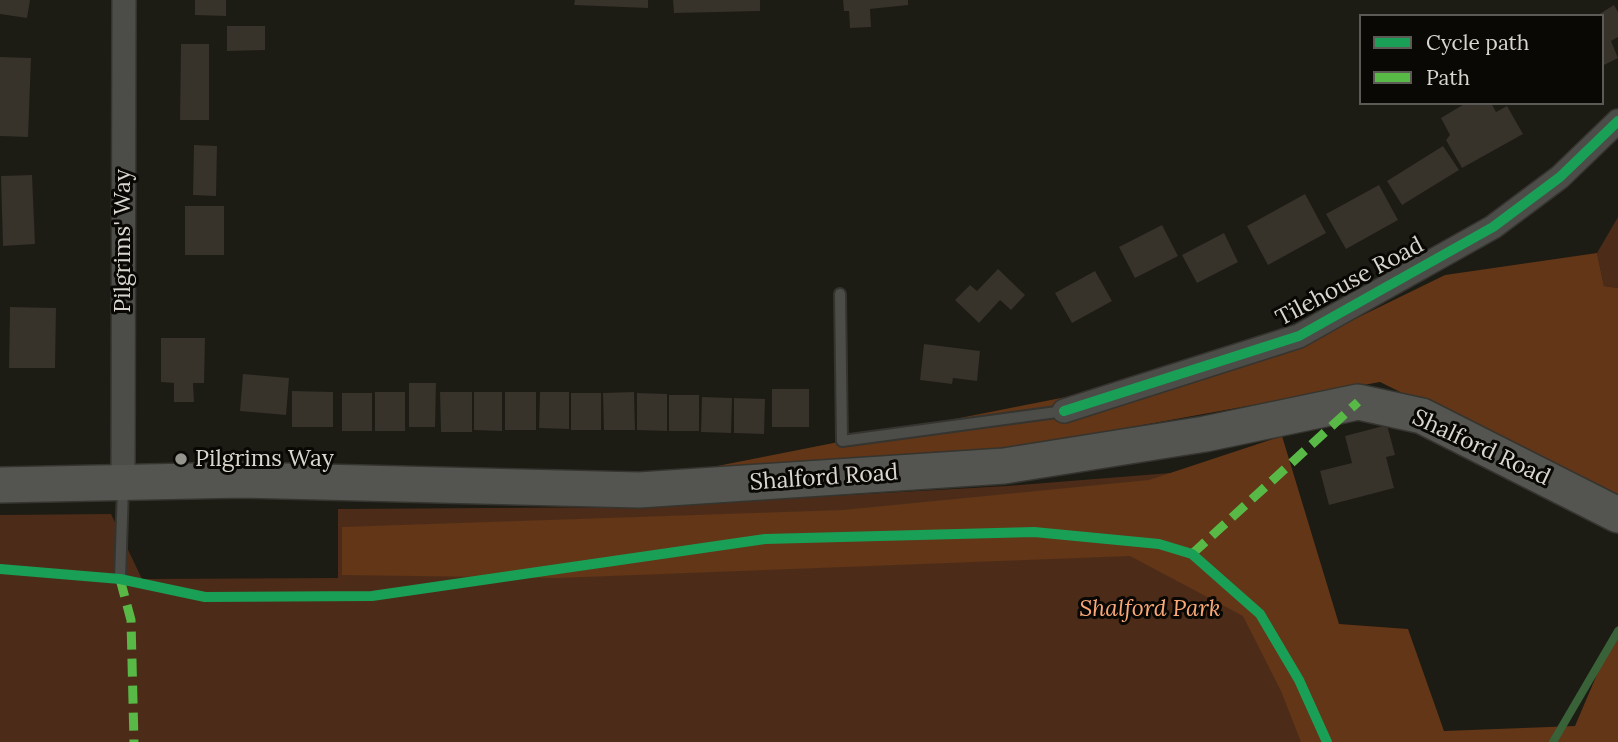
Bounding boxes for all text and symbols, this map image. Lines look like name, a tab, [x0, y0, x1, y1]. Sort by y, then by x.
legend	[1359, 14, 1604, 105]
text: Cycle path	[1426, 29, 1529, 56]
text: Path	[1426, 64, 1470, 91]
street label: Pilgrims' Way	[109, 169, 137, 313]
street label: Tilehouse Road	[1271, 231, 1429, 333]
street label: Shalford Road	[1408, 404, 1554, 492]
place label: Pilgrims Way	[195, 445, 334, 473]
marker: Pilgrims Way	[173, 451, 189, 467]
street label: Shalford Road	[749, 459, 899, 497]
park label: Shalford Park	[1079, 595, 1221, 623]

